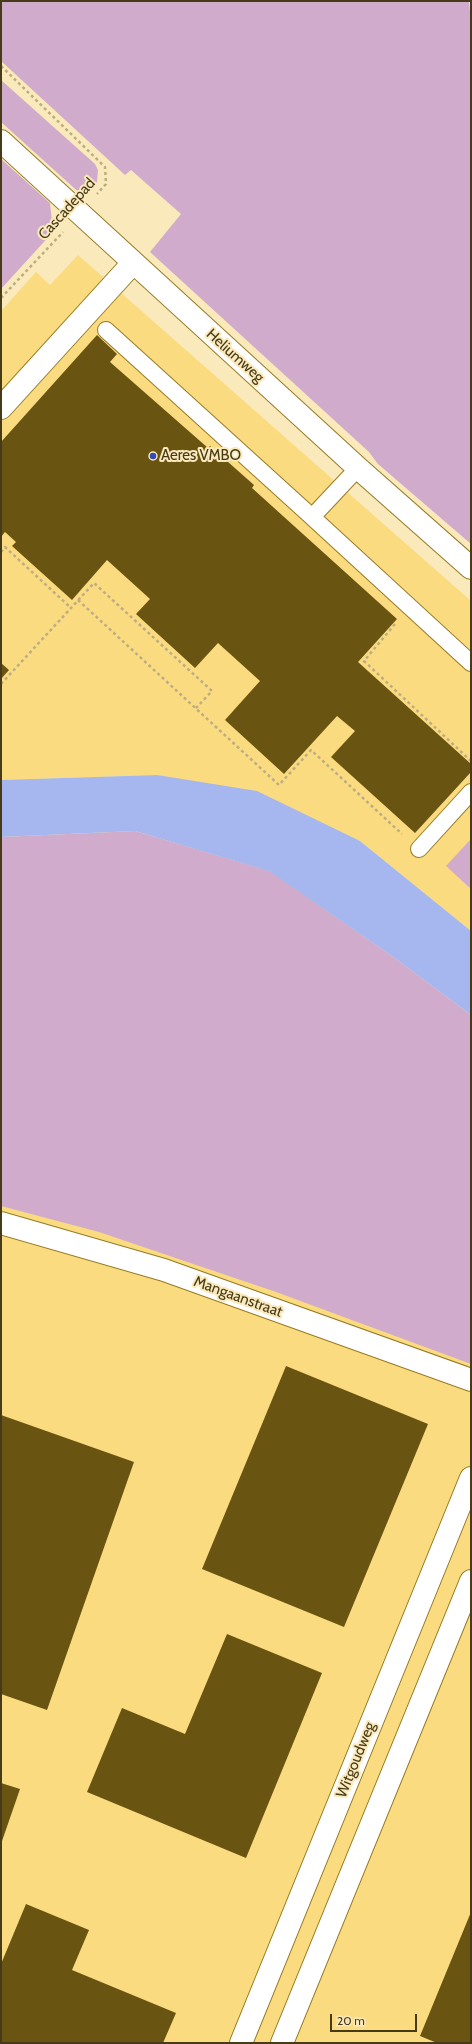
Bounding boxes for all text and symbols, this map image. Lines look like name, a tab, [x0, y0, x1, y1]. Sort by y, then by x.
street label: Cascadepad	[35, 175, 99, 243]
street label: Heliumweg	[202, 325, 268, 387]
place label: Aeres VMBO	[161, 447, 241, 465]
marker: Aeres VMBO	[148, 451, 158, 461]
street label: Mangaanstraat	[191, 1273, 285, 1321]
street label: Witgoudweg	[333, 1719, 379, 1801]
scale bar	[332, 2006, 419, 2032]
text: 20 m	[337, 2013, 365, 2028]

